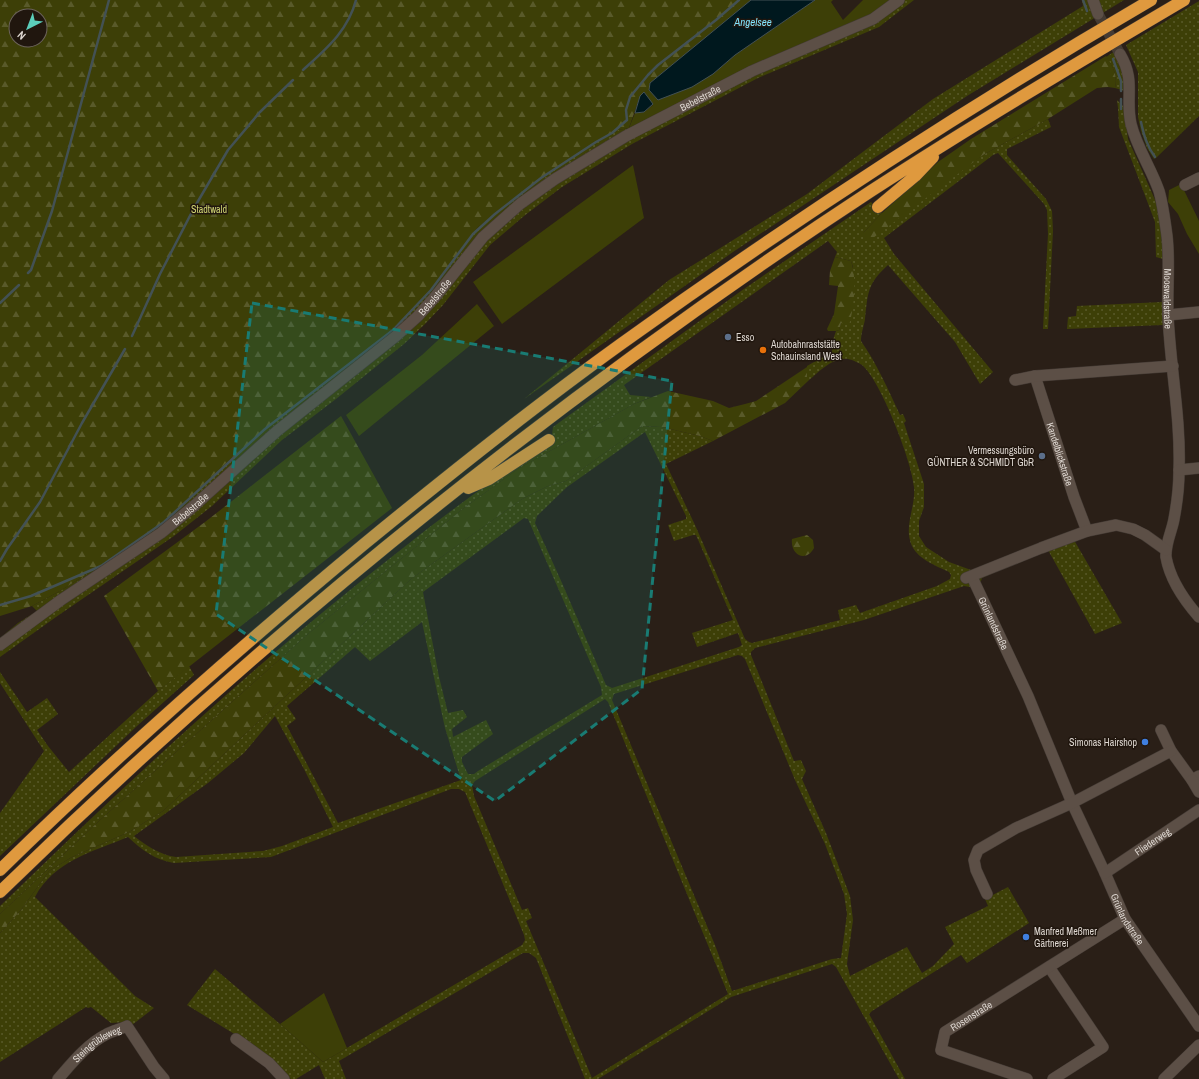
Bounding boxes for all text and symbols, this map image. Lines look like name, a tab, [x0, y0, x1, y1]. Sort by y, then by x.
north arrow	[8, 8, 48, 48]
water label: Angelsee	[733, 15, 772, 29]
text: N	[14, 28, 28, 43]
street label: Bebelstraße	[678, 82, 723, 114]
park label: Stadtwald	[191, 203, 227, 216]
street label: Mooswaldstraße	[1161, 268, 1175, 330]
street label: Bebelstraße	[416, 276, 454, 318]
place label: Esso	[736, 331, 755, 344]
marker: Esso	[723, 332, 733, 342]
place label: Autobahnraststätte Schauinsland West	[770, 338, 842, 363]
marker: Autobahnraststätte Schauinsland West	[758, 345, 768, 355]
street label: Kandelblickstraße	[1043, 421, 1076, 488]
place label: Vermessungsbüro GÜNTHER & SCHMIDT GbR	[927, 444, 1034, 469]
marker: Vermessungsbüro GÜNTHER & SCHMIDT GbR	[1037, 451, 1047, 461]
street label: Bebelstraße	[169, 490, 212, 528]
street label: Grünlandstraße	[975, 595, 1011, 652]
place label: Simonas Hairshop	[1069, 736, 1137, 749]
marker: Simonas Hairshop	[1140, 737, 1150, 747]
street label: Fliederweg	[1132, 825, 1173, 858]
street label: Grünlandstraße	[1108, 892, 1147, 948]
place label: Manfred Meßmer Gärtnerei	[1034, 925, 1097, 950]
marker: Manfred Meßmer Gärtnerei	[1021, 932, 1031, 942]
street label: Rosenstraße	[948, 998, 995, 1034]
street label: Steingrübleweg	[70, 1023, 123, 1065]

